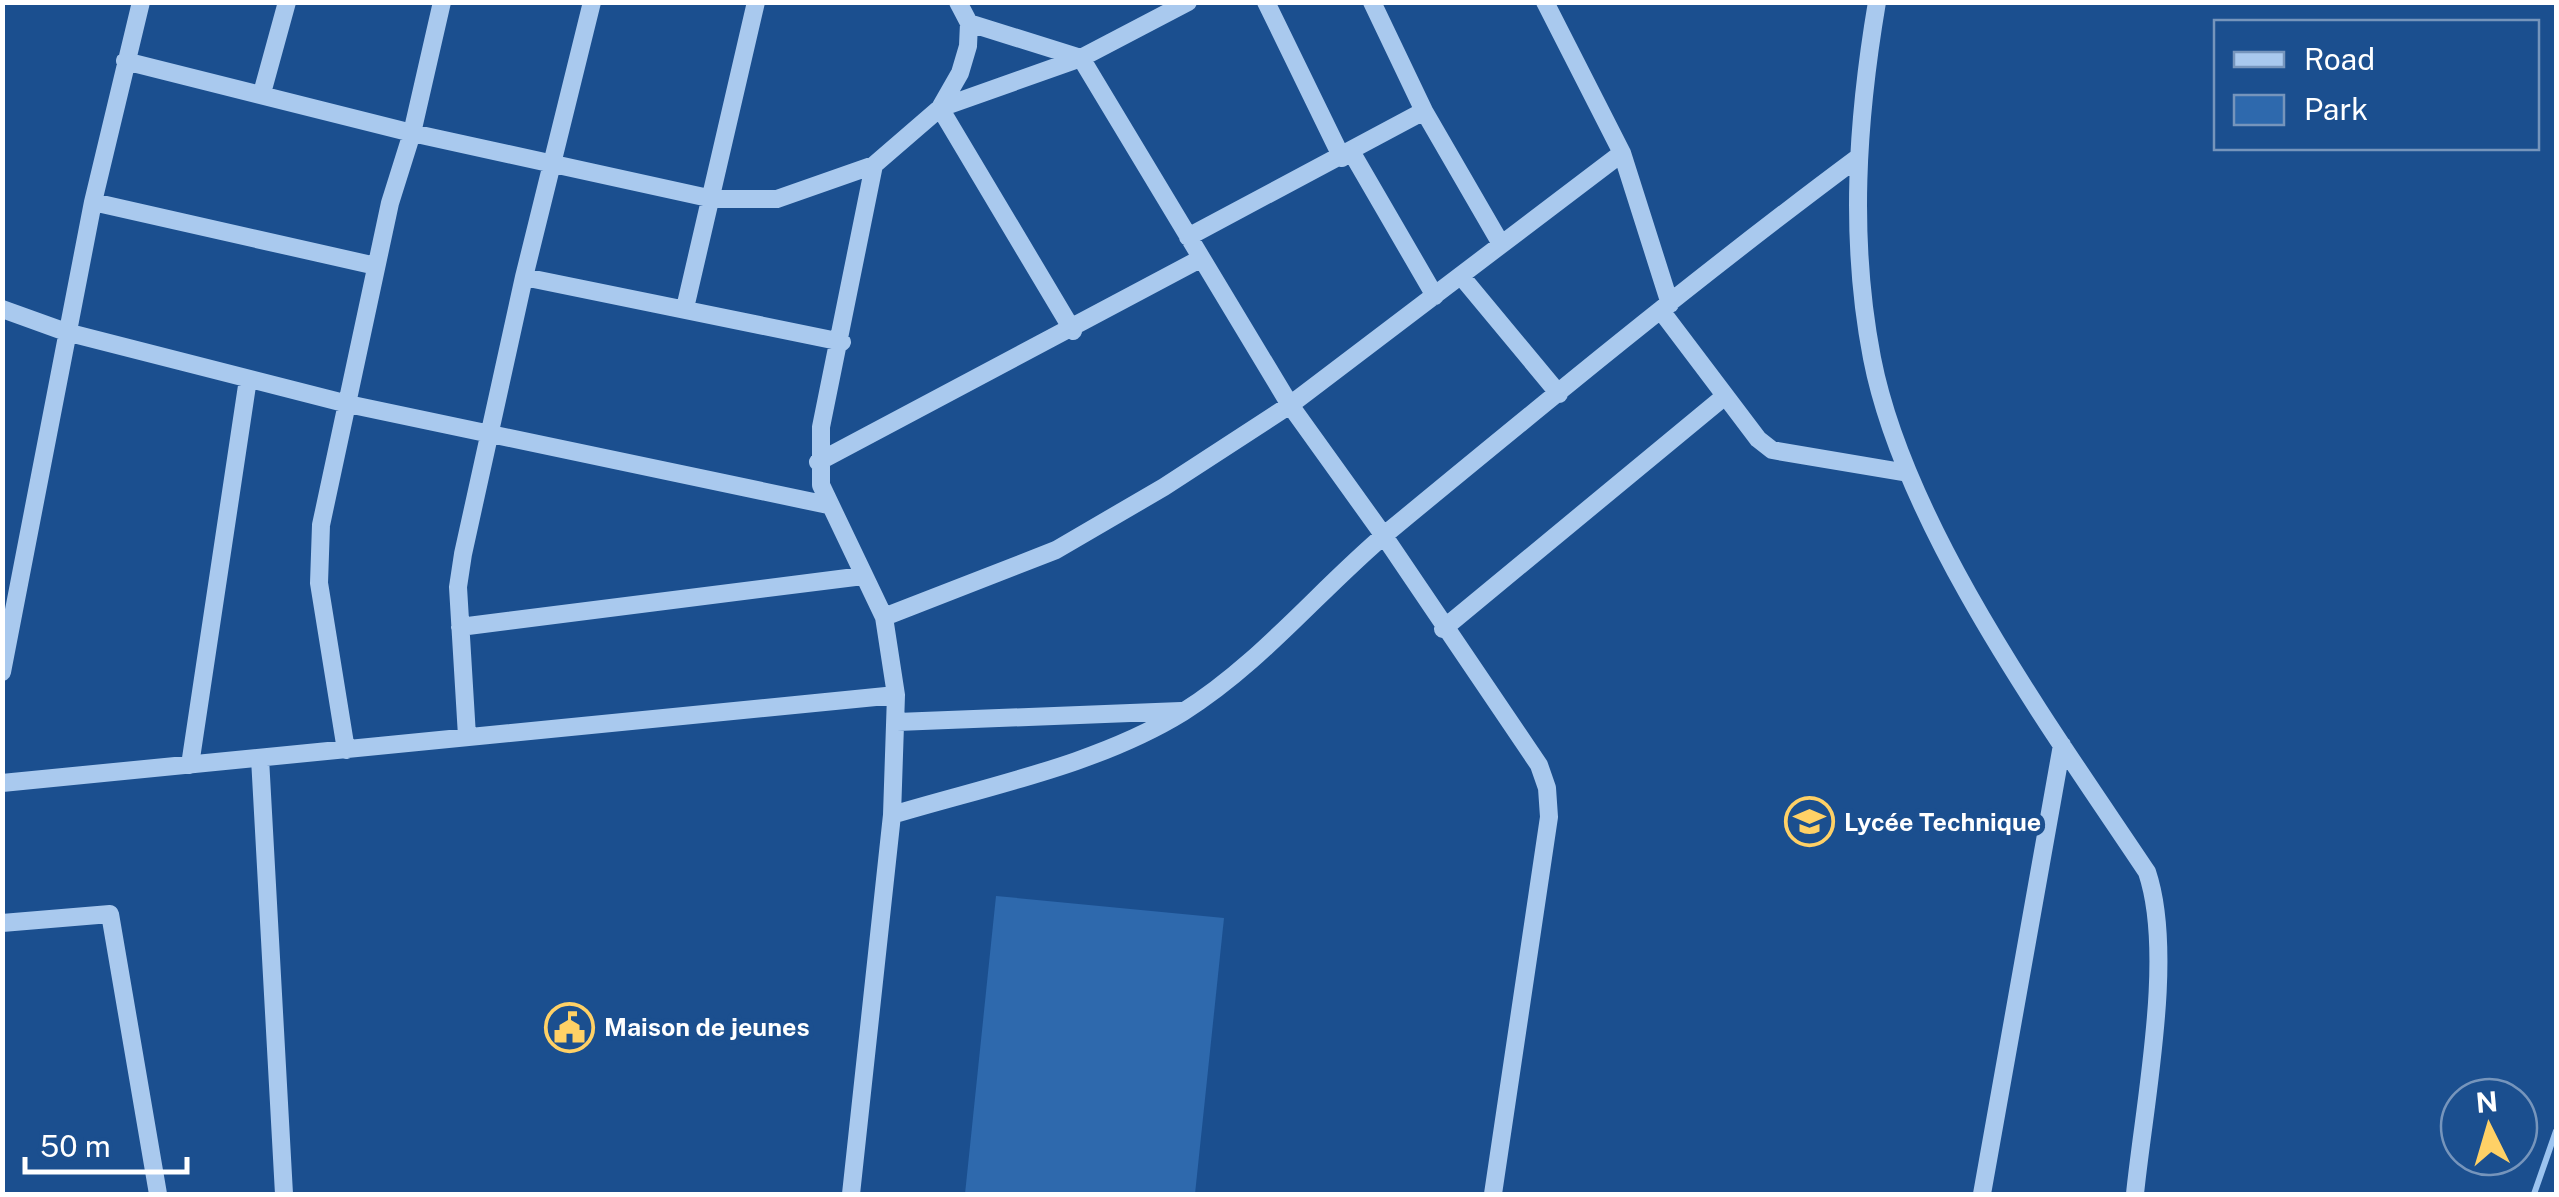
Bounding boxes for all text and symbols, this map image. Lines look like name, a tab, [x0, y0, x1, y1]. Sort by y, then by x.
legend	[2214, 20, 2539, 150]
text: Road	[2304, 41, 2375, 77]
text: Park	[2304, 91, 2368, 127]
school or university icon: Lycée Technique	[1783, 796, 1835, 848]
place label: Lycée Technique	[1844, 807, 2041, 837]
public building icon: Maison de jeunes	[543, 1001, 595, 1053]
place label: Maison de jeunes	[604, 1012, 810, 1042]
north arrow	[2439, 1077, 2539, 1177]
text: N	[2474, 1084, 2499, 1119]
scale bar	[25, 1112, 188, 1174]
text: 50 m	[40, 1128, 111, 1164]

